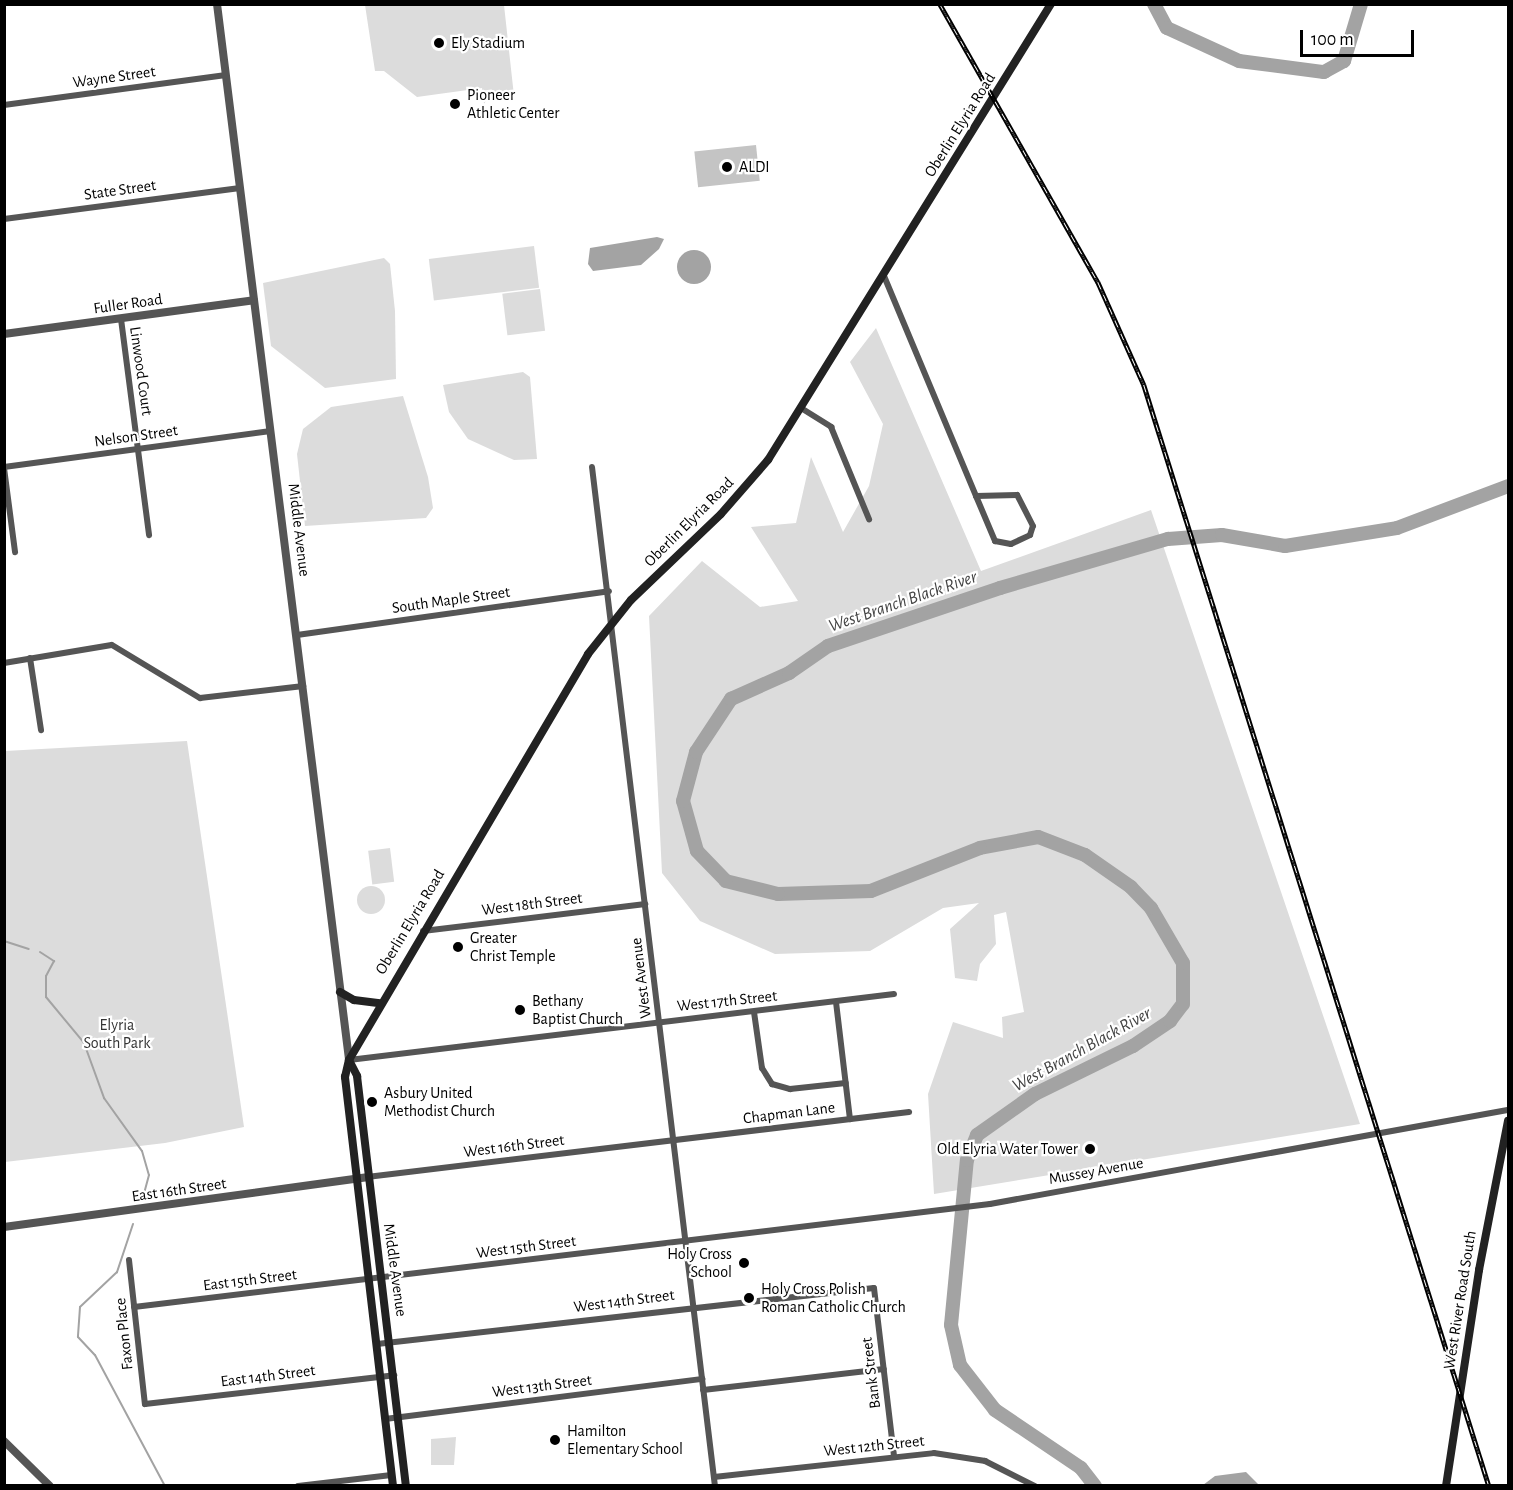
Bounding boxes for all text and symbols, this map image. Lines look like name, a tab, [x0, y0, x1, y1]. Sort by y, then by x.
scale bar	[1303, 18, 1417, 56]
text: 100 m	[1311, 31, 1354, 49]
place label: Ely Stadium	[451, 33, 525, 53]
marker: Ely Stadium	[432, 36, 446, 50]
street label: Wayne Street	[71, 62, 157, 92]
street label: Oberlin Elyria Road	[920, 69, 1000, 181]
place label: Pioneer Athletic Center	[467, 85, 560, 123]
marker: Pioneer Athletic Center	[448, 97, 462, 111]
place label: ALDI	[739, 157, 770, 177]
marker: ALDI	[720, 160, 734, 174]
street label: State Street	[83, 175, 157, 205]
street label: Fuller Road	[92, 290, 164, 318]
street label: Linwood Court	[125, 325, 157, 417]
street label: Nelson Street	[93, 421, 179, 451]
street label: Oberlin Elyria Road	[640, 473, 738, 571]
street label: Middle Avenue	[284, 482, 314, 578]
water label: West Branch Black River	[826, 566, 980, 638]
street label: South Maple Street	[391, 582, 511, 618]
street label: Oberlin Elyria Road	[371, 866, 449, 978]
street label: West 18th Street	[480, 888, 584, 920]
place label: Greater Christ Temple	[470, 928, 556, 966]
street label: West Avenue	[627, 937, 655, 1019]
marker: Greater Christ Temple	[451, 940, 465, 954]
street label: West 17th Street	[676, 986, 778, 1016]
place label: Bethany Baptist Church	[532, 991, 623, 1029]
marker: Bethany Baptist Church	[513, 1003, 527, 1017]
water label: West Branch Black River	[1009, 1003, 1155, 1097]
park label: Elyria South Park	[84, 1015, 150, 1053]
place label: Asbury United Methodist Church	[384, 1083, 495, 1121]
marker: Asbury United Methodist Church	[365, 1095, 379, 1109]
street label: Chapman Lane	[742, 1098, 836, 1128]
street label: West 16th Street	[463, 1130, 565, 1162]
place label: Old Elyria Water Tower	[937, 1139, 1078, 1159]
marker: Old Elyria Water Tower	[1083, 1142, 1097, 1156]
street label: Mussey Avenue	[1047, 1153, 1145, 1189]
street label: East 16th Street	[131, 1174, 227, 1206]
street label: Middle Avenue	[379, 1222, 411, 1318]
street label: West River Road South	[1440, 1229, 1480, 1371]
street label: West 15th Street	[475, 1231, 577, 1263]
place label: Holy Cross School	[667, 1244, 732, 1282]
marker: Holy Cross School	[737, 1256, 751, 1270]
street label: East 15th Street	[202, 1265, 298, 1295]
place label: Holy Cross Polish Roman Catholic Church	[761, 1279, 906, 1317]
street label: West 14th Street	[572, 1285, 676, 1317]
marker: Holy Cross Polish Roman Catholic Church	[742, 1291, 756, 1305]
street label: Faxon Place	[111, 1297, 137, 1371]
street label: Bank Street	[857, 1336, 885, 1410]
street label: East 14th Street	[219, 1361, 317, 1391]
street label: West 13th Street	[491, 1370, 593, 1402]
place label: Hamilton Elementary School	[567, 1421, 683, 1459]
street label: West 12th Street	[823, 1431, 925, 1461]
marker: Hamilton Elementary School	[548, 1433, 562, 1447]

